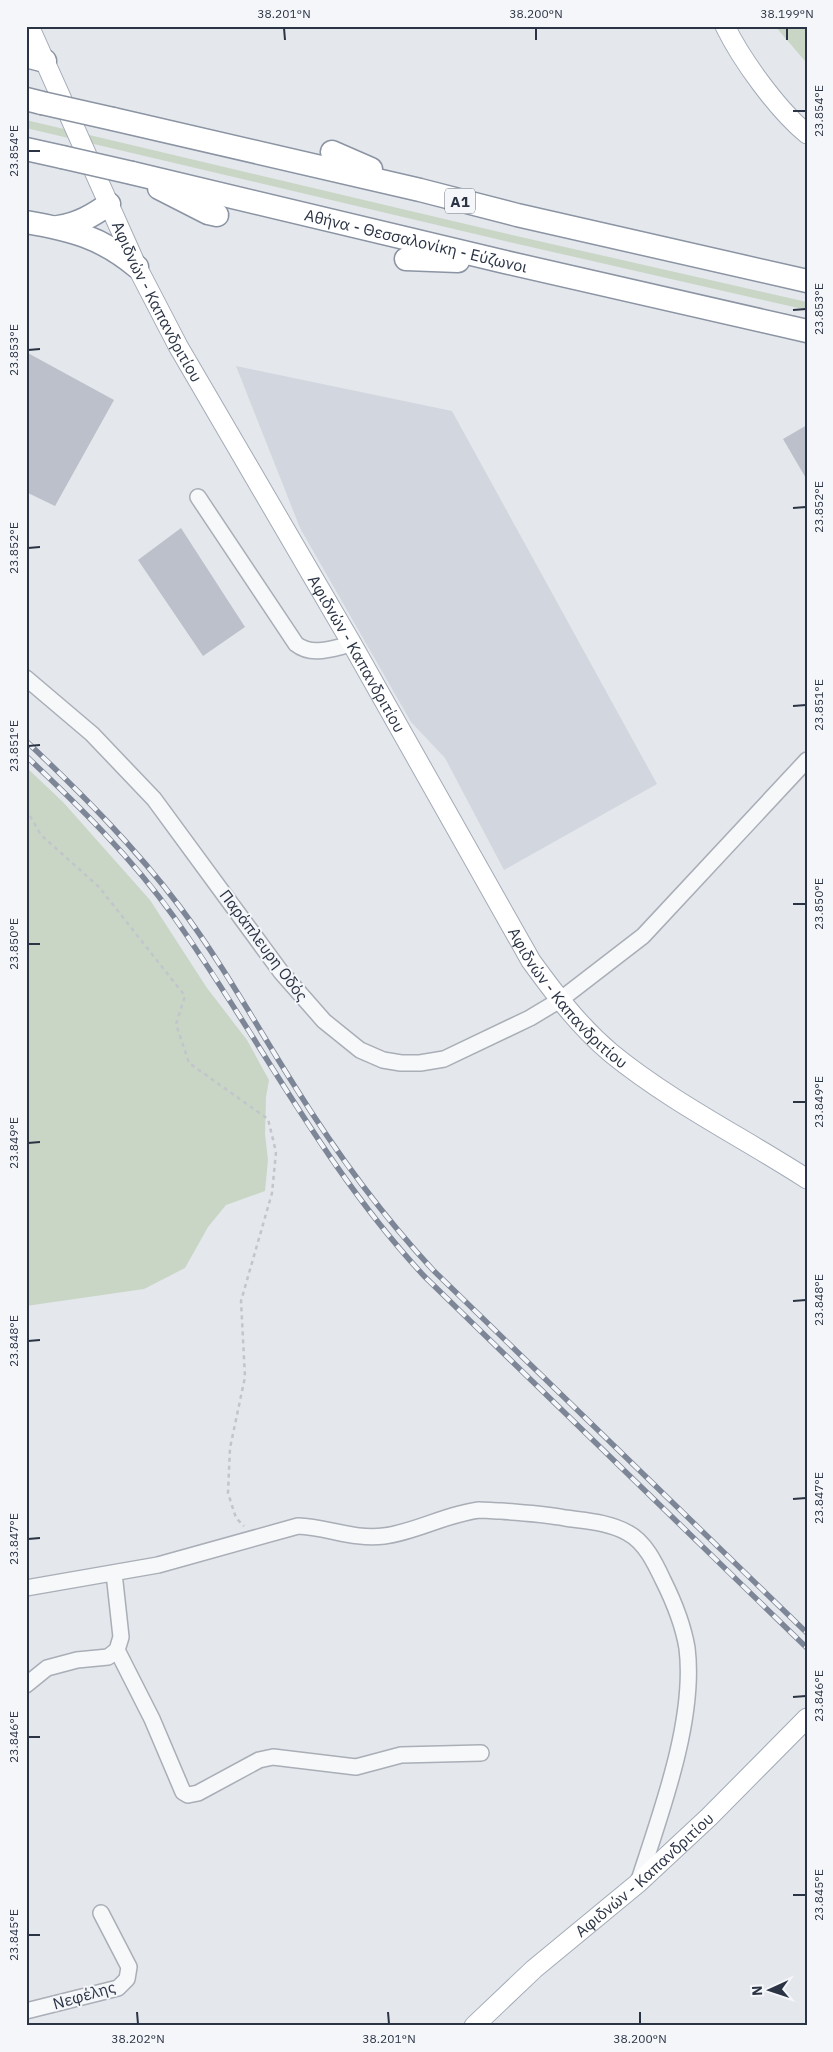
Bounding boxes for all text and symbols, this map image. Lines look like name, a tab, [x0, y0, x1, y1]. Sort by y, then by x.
text: 38.201°N	[257, 6, 311, 21]
text: 38.200°N	[509, 6, 563, 21]
text: 38.199°N	[760, 6, 814, 21]
text: 23.854°E	[811, 85, 826, 137]
text: 23.854°E	[6, 125, 21, 177]
road number: Α1	[445, 188, 475, 214]
street label: Αθήνα - Θεσσαλονίκη - Εύζωνοι	[303, 205, 530, 277]
street label: Αφιδνών - Καπανδριτίου	[108, 218, 207, 386]
text: 23.853°E	[811, 283, 826, 335]
text: 23.853°E	[6, 324, 21, 376]
text: 23.852°E	[811, 481, 826, 533]
text: 23.852°E	[6, 522, 21, 574]
street label: Αφιδνών - Καπανδριτίου	[304, 571, 410, 736]
text: 23.851°E	[811, 679, 826, 731]
text: 23.851°E	[6, 720, 21, 772]
text: 23.850°E	[811, 878, 826, 930]
street label: Παράπλευρη Οδός	[216, 885, 313, 1005]
text: 23.850°E	[6, 918, 21, 970]
street label: Αφιδνών - Καπανδριτίου	[504, 924, 632, 1073]
text: 23.849°E	[811, 1076, 826, 1128]
text: 23.849°E	[6, 1117, 21, 1169]
text: 23.848°E	[811, 1274, 826, 1326]
text: 23.848°E	[6, 1315, 21, 1367]
text: 23.847°E	[811, 1472, 826, 1524]
text: 23.847°E	[6, 1513, 21, 1565]
text: 23.846°E	[811, 1670, 826, 1722]
text: 23.846°E	[6, 1711, 21, 1763]
street label: Αφιδνών - Καπανδριτίου	[571, 1808, 718, 1941]
text: 23.845°E	[811, 1869, 826, 1921]
text: 23.845°E	[6, 1909, 21, 1961]
north arrow	[746, 1964, 796, 2014]
street label: Νεφέλης	[50, 1976, 118, 2013]
text: N	[748, 1985, 766, 1996]
text: 38.202°N	[111, 2031, 165, 2046]
text: 38.201°N	[362, 2031, 416, 2046]
text: 38.200°N	[613, 2031, 667, 2046]

